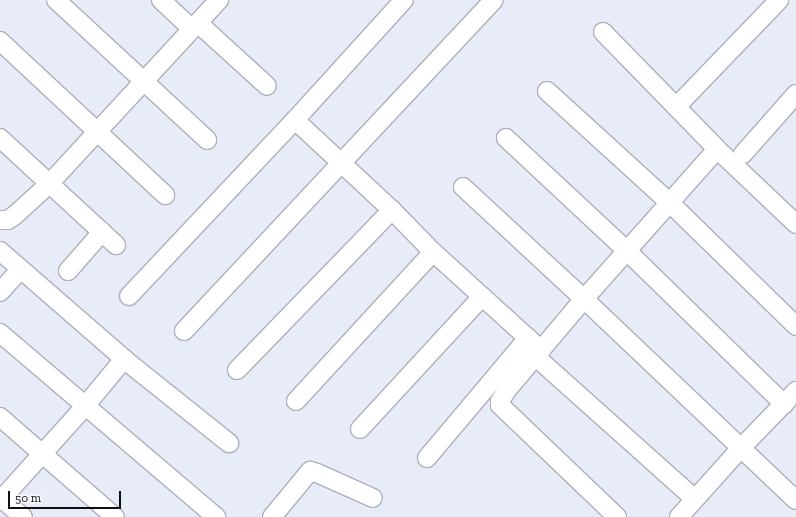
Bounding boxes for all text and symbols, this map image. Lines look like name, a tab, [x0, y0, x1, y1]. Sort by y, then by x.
scale bar	[10, 483, 123, 509]
text: 50 m	[15, 491, 41, 505]

